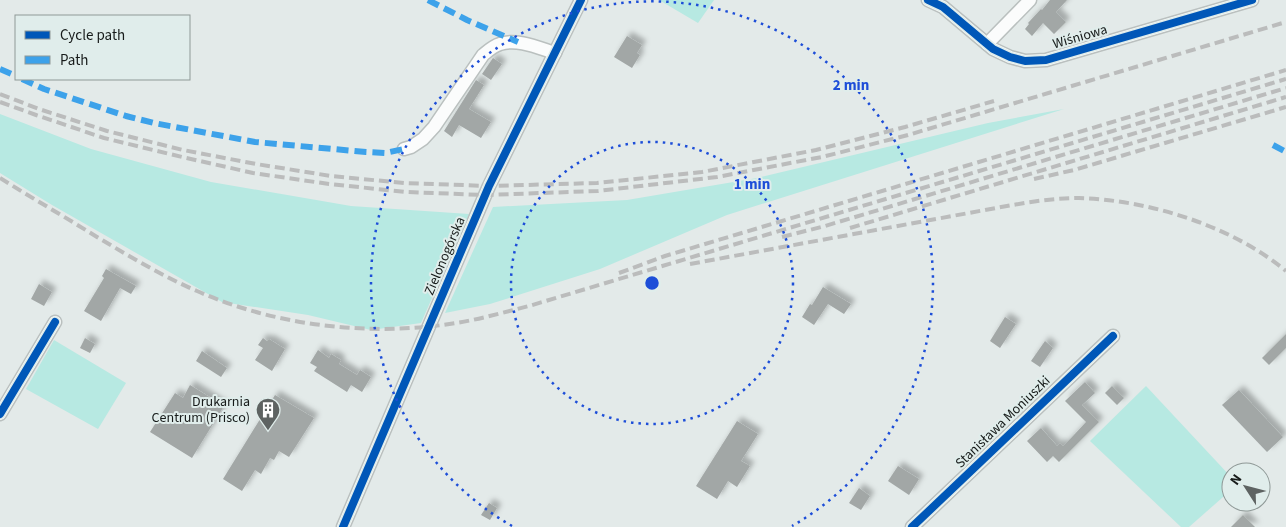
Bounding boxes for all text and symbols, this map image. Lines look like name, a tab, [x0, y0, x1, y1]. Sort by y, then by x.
legend	[15, 15, 190, 80]
street label: Wiśniowa	[1050, 20, 1110, 54]
text: Cycle path	[60, 25, 125, 46]
text: Path	[60, 50, 88, 71]
text: 2 min	[833, 75, 869, 96]
text: 1 min	[734, 174, 770, 195]
street label: Zielonogórska	[420, 214, 470, 298]
centre of rings	[643, 274, 661, 292]
street label: Stanisława Moniuszki	[951, 371, 1055, 473]
place label: Drukarnia Centrum (Prisco)	[152, 392, 250, 428]
building icon: Drukarnia Centrum (Prisco)	[255, 397, 281, 431]
north arrow	[1221, 462, 1271, 512]
text: N	[1225, 470, 1247, 490]

